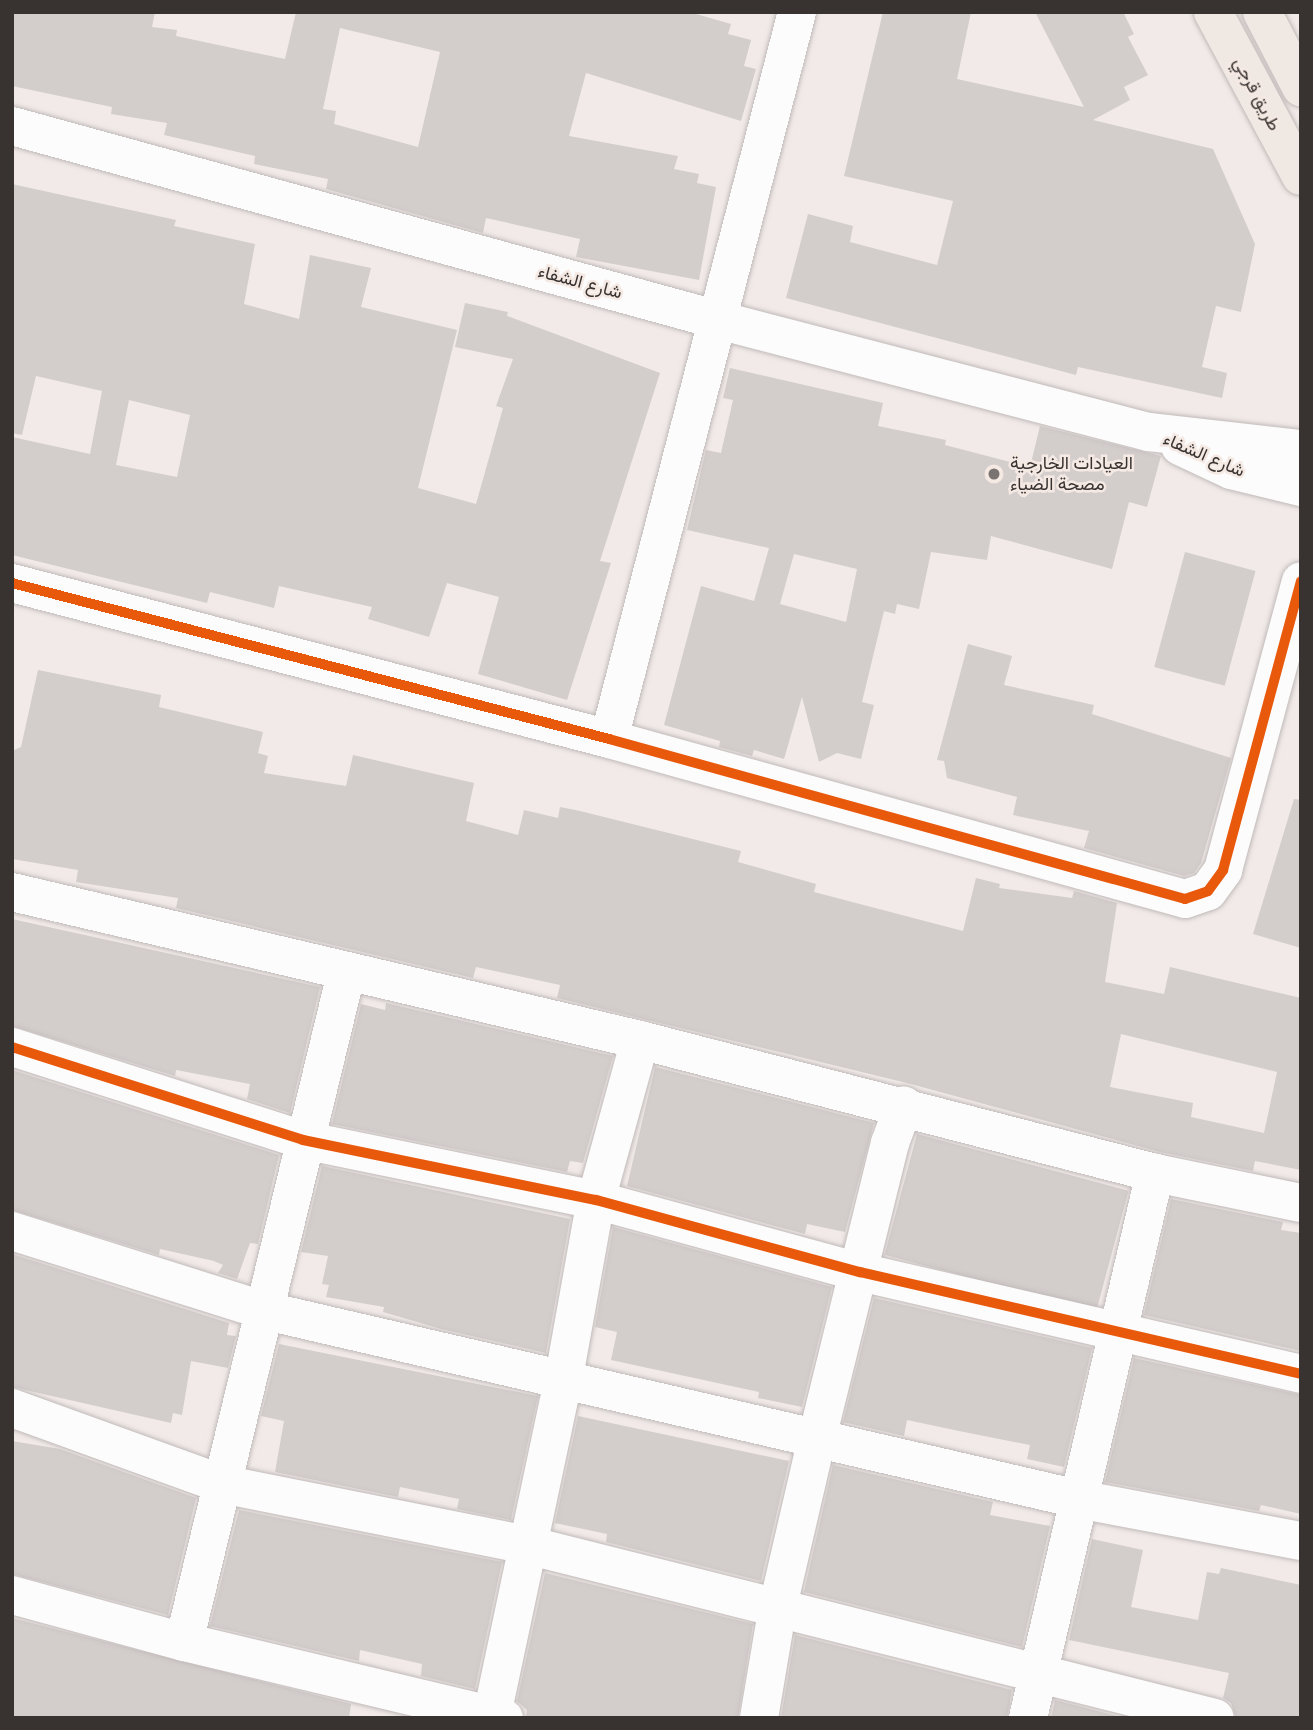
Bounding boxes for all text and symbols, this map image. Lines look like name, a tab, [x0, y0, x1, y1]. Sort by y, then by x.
street label: طريق قرجي	[1229, 54, 1285, 134]
street label: شارع الشفاء	[536, 260, 624, 304]
street label: شارع الشفاء	[1160, 428, 1248, 482]
place label: العيادات الخارجية مصحة الضياء	[1010, 453, 1133, 496]
marker: العيادات الخارجية مصحة الضياء	[984, 464, 1004, 484]

